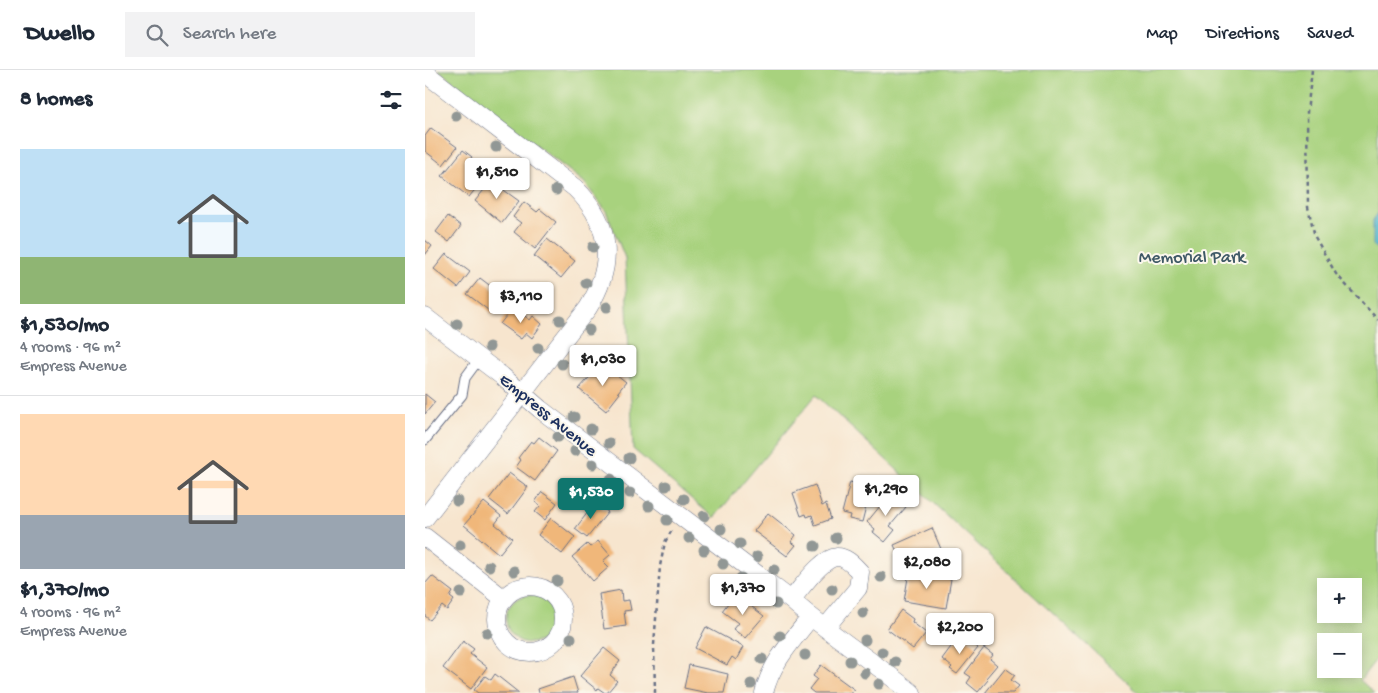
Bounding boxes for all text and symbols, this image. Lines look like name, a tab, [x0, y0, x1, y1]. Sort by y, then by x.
search box	[125, 12, 475, 57]
text: Dwello	[25, 20, 95, 49]
icon: search	[143, 21, 171, 49]
text: Search here	[183, 23, 276, 46]
text: Map	[1146, 24, 1178, 45]
text: Directions	[1206, 24, 1279, 45]
text: Saved	[1307, 24, 1353, 45]
icon: filters	[377, 86, 405, 114]
text: 8 homes	[20, 88, 92, 113]
pin: $1,510	[456, 158, 538, 200]
text: $1,510	[476, 164, 518, 183]
icon: home	[168, 181, 258, 271]
park label: Memorial Park	[1139, 248, 1247, 269]
pin: $3,110	[480, 282, 562, 324]
text: $3,110	[500, 288, 542, 307]
text: $1,530/mo	[20, 314, 109, 339]
text: 4 rooms · 96 m²	[20, 339, 121, 358]
pin: $1,030	[562, 344, 644, 387]
text: $1,030	[580, 351, 626, 370]
text: Empress Avenue	[20, 358, 127, 377]
street label: Empress Avenue	[494, 370, 601, 462]
icon: home	[168, 447, 258, 537]
pin: $1,290	[845, 474, 927, 517]
pin: $1,530	[550, 478, 632, 520]
text: $1,290	[864, 481, 908, 500]
text: $1,530	[569, 484, 613, 503]
pin: $2,080	[886, 548, 968, 590]
text: $2,080	[904, 554, 951, 573]
pin: $1,370	[702, 574, 784, 616]
map controls	[1317, 578, 1362, 678]
button: +	[1317, 578, 1362, 623]
text: $1,370/mo	[20, 579, 109, 604]
text: $1,370	[721, 580, 765, 599]
text: 4 rooms · 96 m²	[20, 604, 121, 623]
pin: $2,200	[919, 612, 1001, 655]
text: $2,200	[937, 619, 983, 638]
text: Empress Avenue	[20, 623, 127, 642]
button: −	[1317, 633, 1362, 678]

